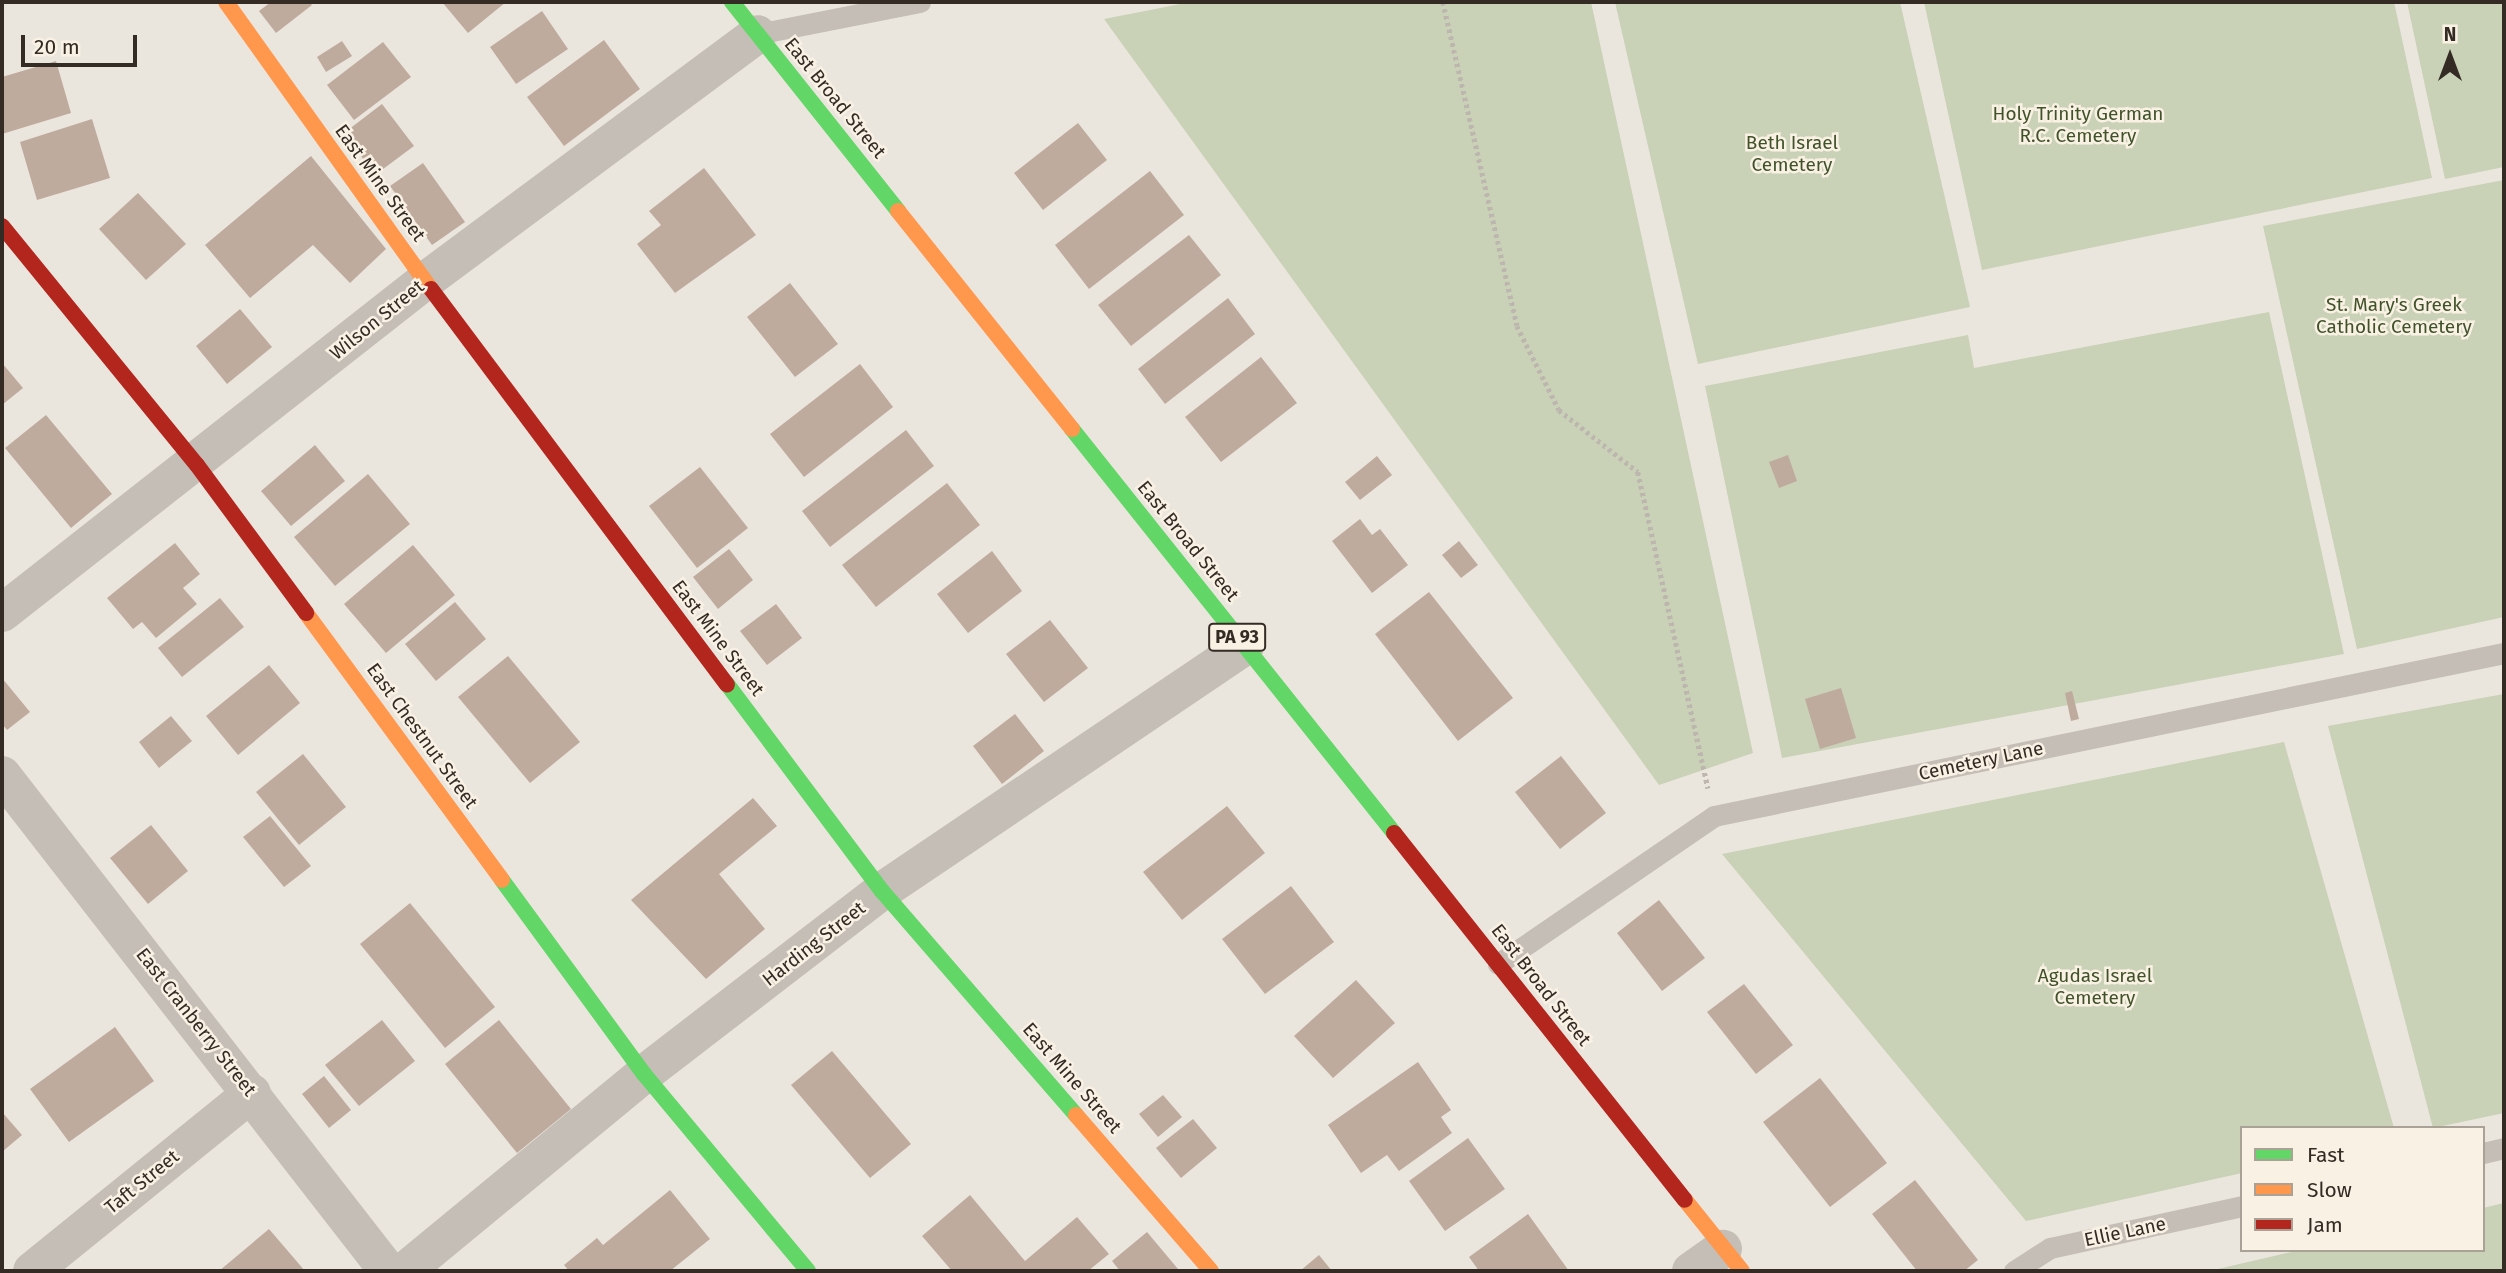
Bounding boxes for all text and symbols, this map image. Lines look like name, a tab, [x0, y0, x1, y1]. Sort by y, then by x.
scale bar	[24, 21, 140, 65]
north arrow	[2415, 21, 2485, 91]
text: N	[2444, 23, 2456, 46]
street label: East Broad Street	[779, 33, 891, 163]
text: 20 m	[34, 34, 80, 60]
park label: Holy Trinity German R.C. Cemetery	[1993, 103, 2163, 147]
street label: East Mine Street	[330, 120, 430, 246]
park label: Beth Israel Cemetery	[1746, 132, 1838, 176]
street label: Wilson Street	[325, 275, 429, 365]
park label: St. Mary's Greek Catholic Cemetery	[2316, 294, 2472, 338]
street label: East Broad Street	[1132, 476, 1244, 606]
street label: East Mine Street	[667, 576, 769, 700]
road number: PA 93	[1207, 622, 1267, 652]
street label: East Chestnut Street	[362, 659, 482, 813]
street label: Cemetery Lane	[1917, 737, 2045, 785]
street label: Harding Street	[758, 897, 870, 991]
street label: East Broad Street	[1486, 920, 1596, 1050]
street label: East Cranberry Street	[131, 943, 261, 1101]
park label: Agudas Israel Cemetery	[2038, 965, 2152, 1009]
street label: East Mine Street	[1018, 1018, 1126, 1138]
legend	[2240, 1126, 2485, 1252]
text: Fast	[2307, 1142, 2345, 1168]
street label: Taft Street	[100, 1145, 184, 1219]
text: Slow	[2307, 1177, 2352, 1203]
street label: Ellie Lane	[2082, 1212, 2168, 1252]
text: Jam	[2307, 1212, 2343, 1238]

